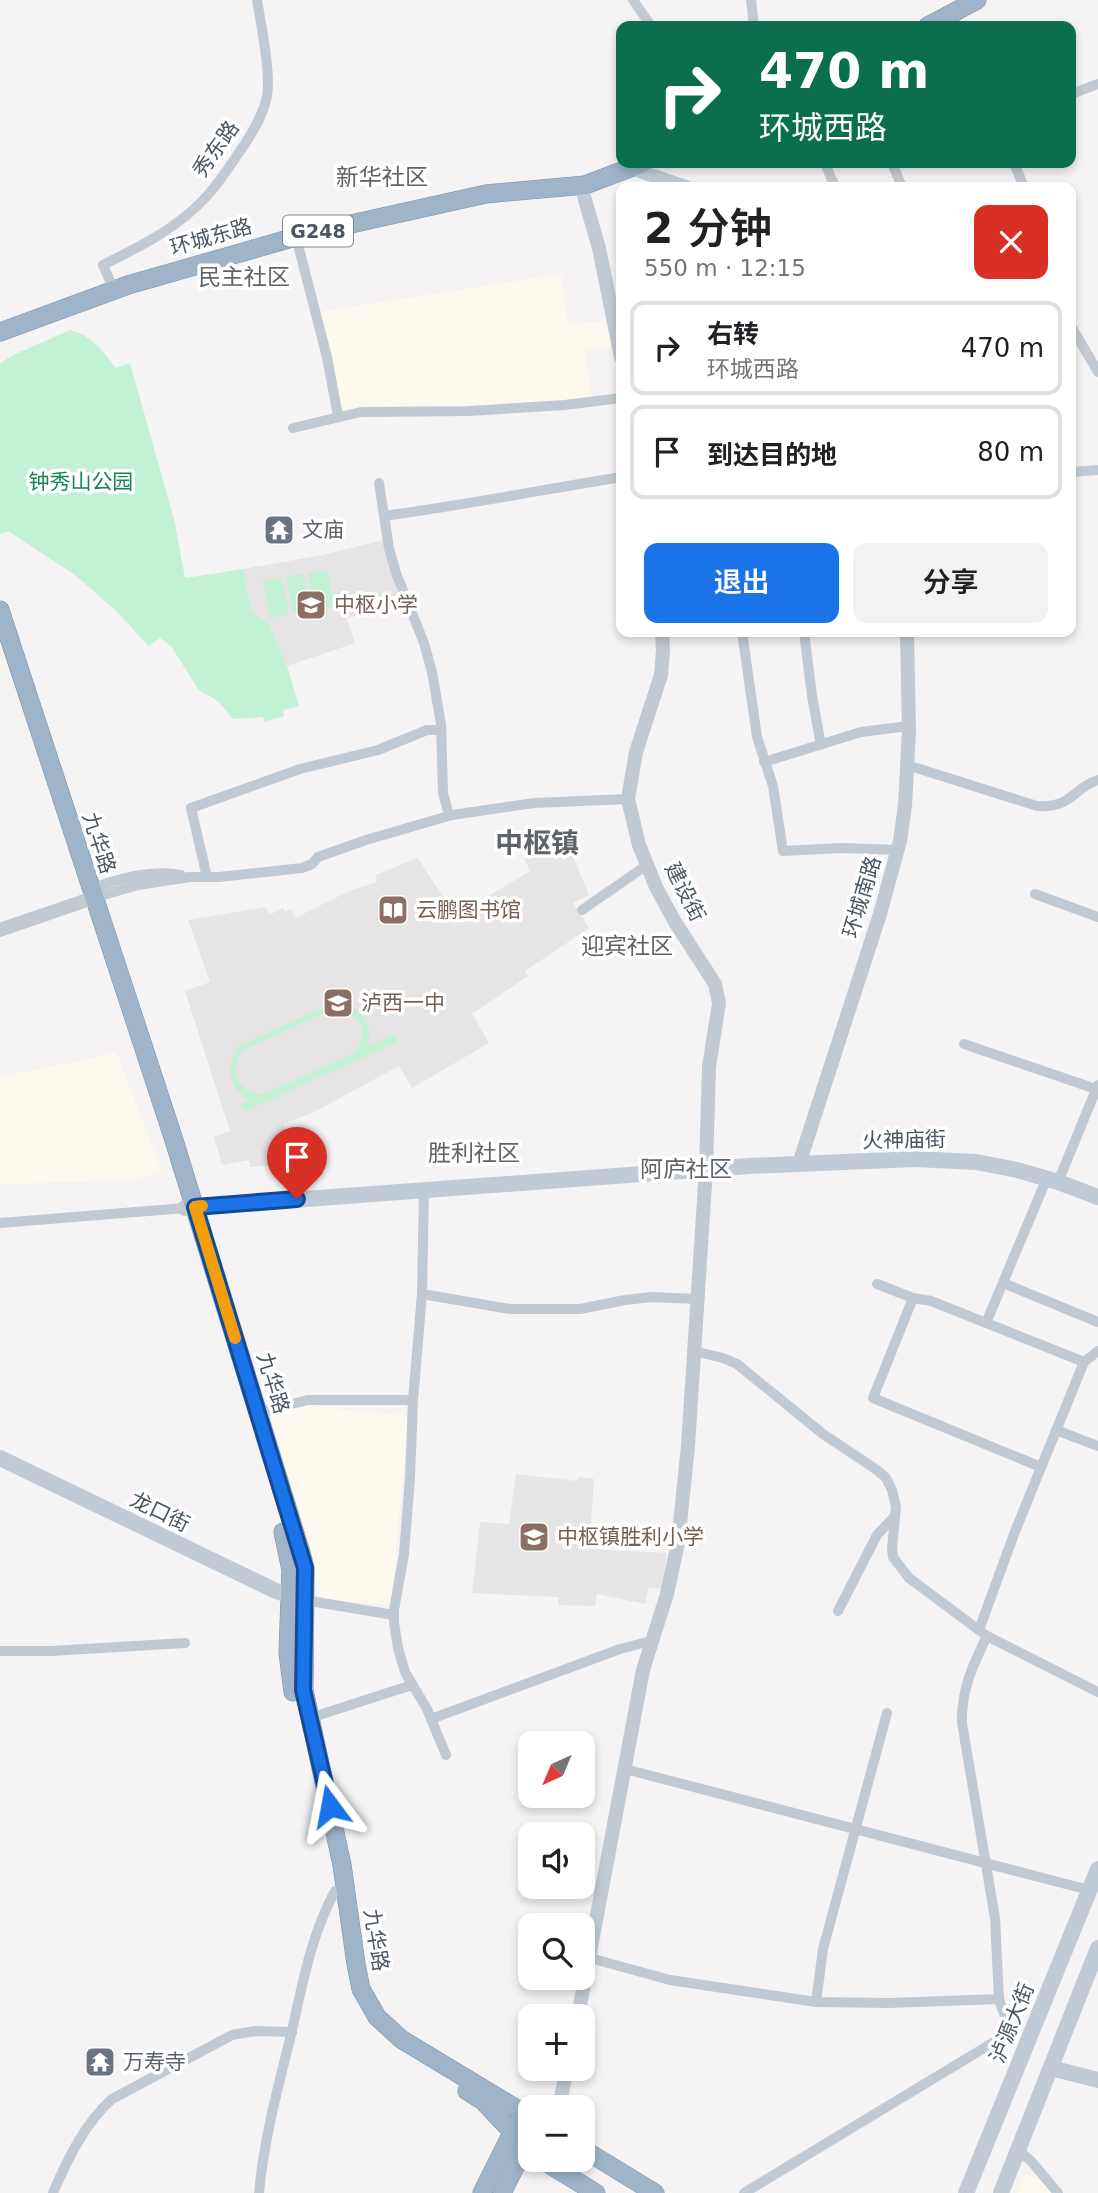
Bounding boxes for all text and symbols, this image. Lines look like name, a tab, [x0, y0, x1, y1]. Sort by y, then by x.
text: 470 m	[759, 43, 929, 100]
icon: right	[644, 49, 735, 140]
text: 环城西路	[759, 109, 887, 147]
street label: 秀东路	[188, 116, 244, 182]
district label: 新华社区	[336, 164, 428, 190]
text: 2 分钟	[644, 204, 772, 253]
button: close	[974, 205, 1048, 279]
street label: 环城东路	[167, 214, 255, 260]
road number: G248	[283, 216, 353, 246]
text: 550 m · 12:15	[644, 255, 806, 281]
district label: 民主社区	[198, 264, 290, 290]
text: 右转	[707, 319, 759, 349]
icon: right	[648, 329, 686, 367]
text: 470 m	[961, 333, 1044, 363]
text: 环城西路	[707, 356, 799, 382]
icon: arrive	[648, 433, 686, 471]
text: 80 m	[977, 437, 1044, 467]
text: 到达目的地	[707, 440, 837, 470]
park label: 钟秀山公园	[29, 470, 134, 494]
temple icon: 文庙	[262, 513, 296, 547]
place label: 文庙	[302, 518, 344, 542]
button: 退出	[644, 543, 839, 623]
button: 分享	[853, 543, 1048, 623]
school or university icon: 中枢小学	[294, 588, 328, 622]
place label: 中枢小学	[334, 593, 418, 617]
street label: 九华路	[78, 809, 120, 877]
district label: 中枢镇	[495, 827, 579, 860]
street label: 环城南路	[838, 853, 886, 941]
street label: 建设街	[660, 858, 710, 926]
library icon: 云鹏图书馆	[376, 893, 410, 927]
place label: 云鹏图书馆	[416, 898, 521, 922]
district label: 迎宾社区	[581, 933, 673, 959]
school or university icon: 泸西一中	[321, 986, 355, 1020]
place label: 泸西一中	[361, 991, 445, 1015]
pin	[267, 1127, 327, 1199]
street label: 火神庙街	[862, 1127, 946, 1153]
icon: arrive	[278, 1138, 316, 1176]
district label: 胜利社区	[428, 1140, 520, 1166]
district label: 阿庐社区	[640, 1156, 732, 1182]
street label: 九华路	[252, 1349, 294, 1417]
street label: 龙口街	[126, 1487, 194, 1537]
school or university icon: 中枢镇胜利小学	[517, 1520, 551, 1554]
place label: 中枢镇胜利小学	[557, 1525, 704, 1549]
north arrow	[518, 1731, 595, 1808]
map controls	[518, 1731, 595, 2172]
position arrow	[293, 1769, 367, 1843]
button: sound	[518, 1822, 595, 1899]
street label: 九华路	[359, 1907, 393, 1973]
button: search	[518, 1913, 595, 1990]
street label: 泸源大街	[985, 1980, 1039, 2066]
button: +	[518, 2004, 595, 2081]
temple icon: 万寿寺	[83, 2045, 117, 2079]
place label: 万寿寺	[123, 2050, 186, 2074]
button: −	[518, 2095, 595, 2172]

